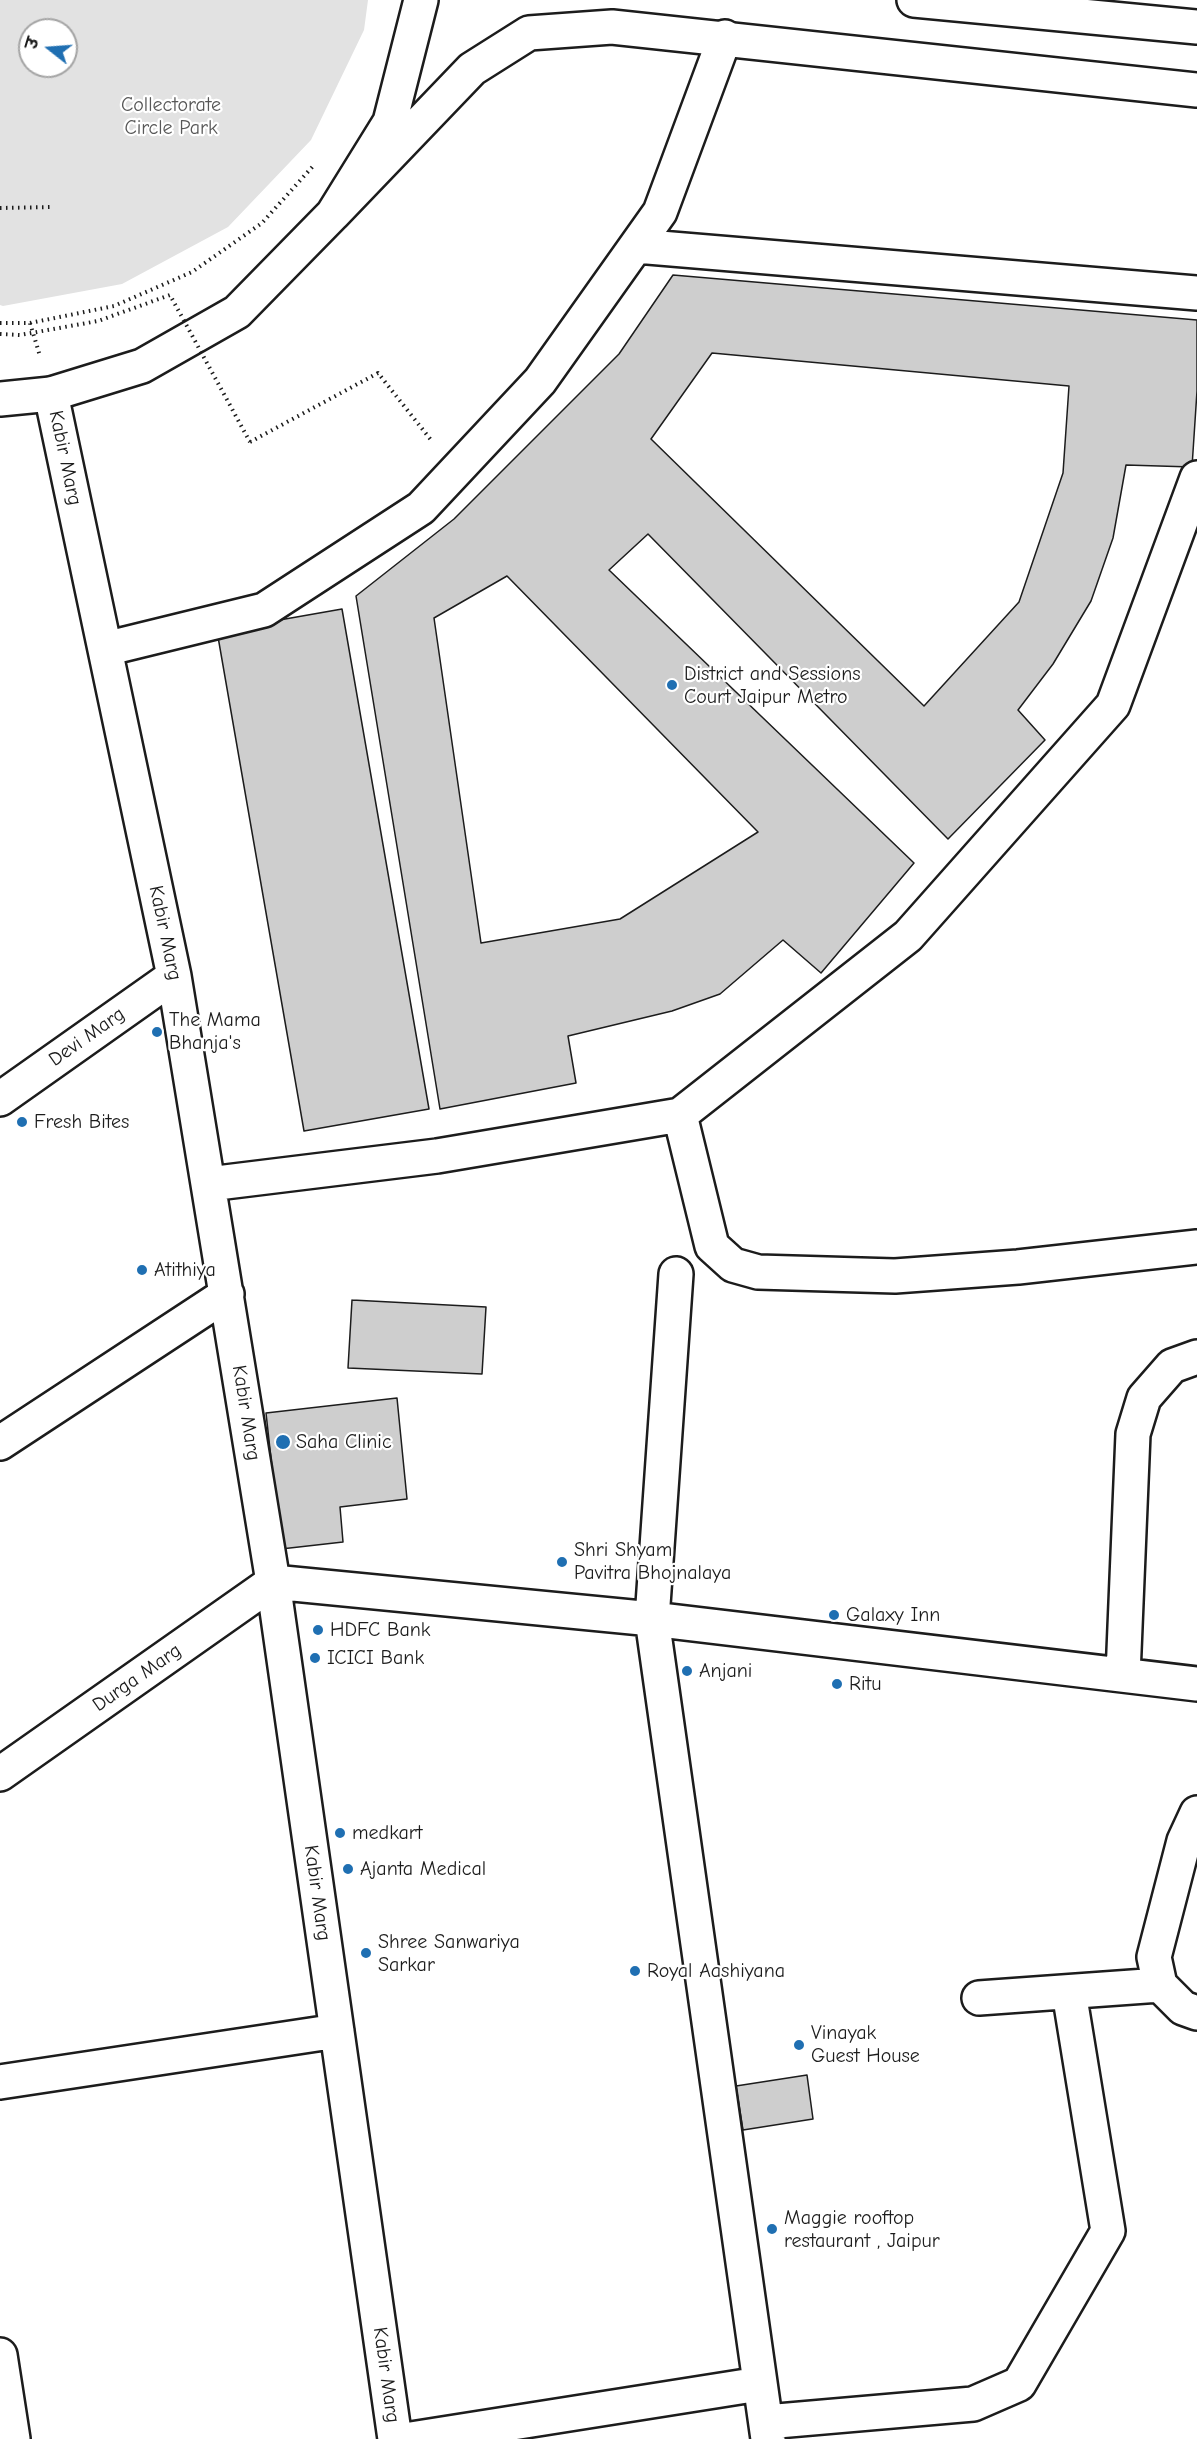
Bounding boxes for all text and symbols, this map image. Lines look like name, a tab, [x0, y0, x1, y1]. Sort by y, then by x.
north arrow	[18, 18, 78, 78]
text: उ	[23, 36, 43, 51]
park label: Collectorate Circle Park	[121, 93, 221, 140]
street label: Kabir Marg	[43, 408, 87, 508]
place label: District and Sessions Court Jaipur Metro	[684, 662, 861, 709]
marker: District and Sessions Court Jaipur Metro	[665, 678, 679, 692]
street label: Kabir Marg	[143, 883, 187, 983]
street label: Devi Marg	[44, 1002, 130, 1072]
place label: The Mama Bhanja's	[169, 1008, 261, 1055]
marker: The Mama Bhanja's	[150, 1025, 164, 1039]
place label: Fresh Bites	[34, 1110, 129, 1134]
marker: Fresh Bites	[15, 1115, 29, 1129]
place label: Atithiya	[154, 1258, 216, 1282]
marker: Atithiya	[135, 1263, 149, 1277]
street label: Kabir Marg	[227, 1364, 265, 1462]
place label: Saha Clinic	[296, 1430, 392, 1454]
marker: Saha Clinic	[274, 1433, 292, 1451]
place label: Shri Shyam Pavitra Bhojnalaya	[574, 1538, 731, 1585]
marker: Shri Shyam Pavitra Bhojnalaya	[555, 1555, 569, 1569]
place label: Galaxy Inn	[846, 1603, 940, 1627]
marker: Galaxy Inn	[827, 1608, 841, 1622]
place label: HDFC Bank	[330, 1618, 430, 1642]
marker: HDFC Bank	[311, 1623, 325, 1637]
street label: Durga Marg	[88, 1639, 186, 1717]
place label: ICICI Bank	[327, 1646, 424, 1670]
marker: ICICI Bank	[308, 1651, 322, 1665]
place label: Anjani	[699, 1659, 752, 1683]
marker: Anjani	[680, 1664, 694, 1678]
place label: Ritu	[849, 1672, 881, 1696]
marker: Ritu	[830, 1677, 844, 1691]
place label: medkart	[352, 1821, 422, 1845]
marker: medkart	[333, 1826, 347, 1840]
street label: Kabir Marg	[298, 1844, 336, 1942]
place label: Ajanta Medical	[360, 1857, 486, 1881]
marker: Ajanta Medical	[341, 1862, 355, 1876]
place label: Shree Sanwariya Sarkar	[378, 1930, 520, 1977]
marker: Shree Sanwariya Sarkar	[359, 1946, 373, 1960]
place label: Royal Aashiyana	[647, 1959, 785, 1983]
marker: Royal Aashiyana	[628, 1964, 642, 1978]
place label: Vinayak Guest House	[811, 2021, 920, 2068]
marker: Vinayak Guest House	[792, 2038, 806, 2052]
place label: Maggie rooftop restaurant , Jaipur	[784, 2206, 940, 2253]
marker: Maggie rooftop restaurant , Jaipur	[765, 2222, 779, 2236]
street label: Kabir Marg	[367, 2326, 405, 2424]

